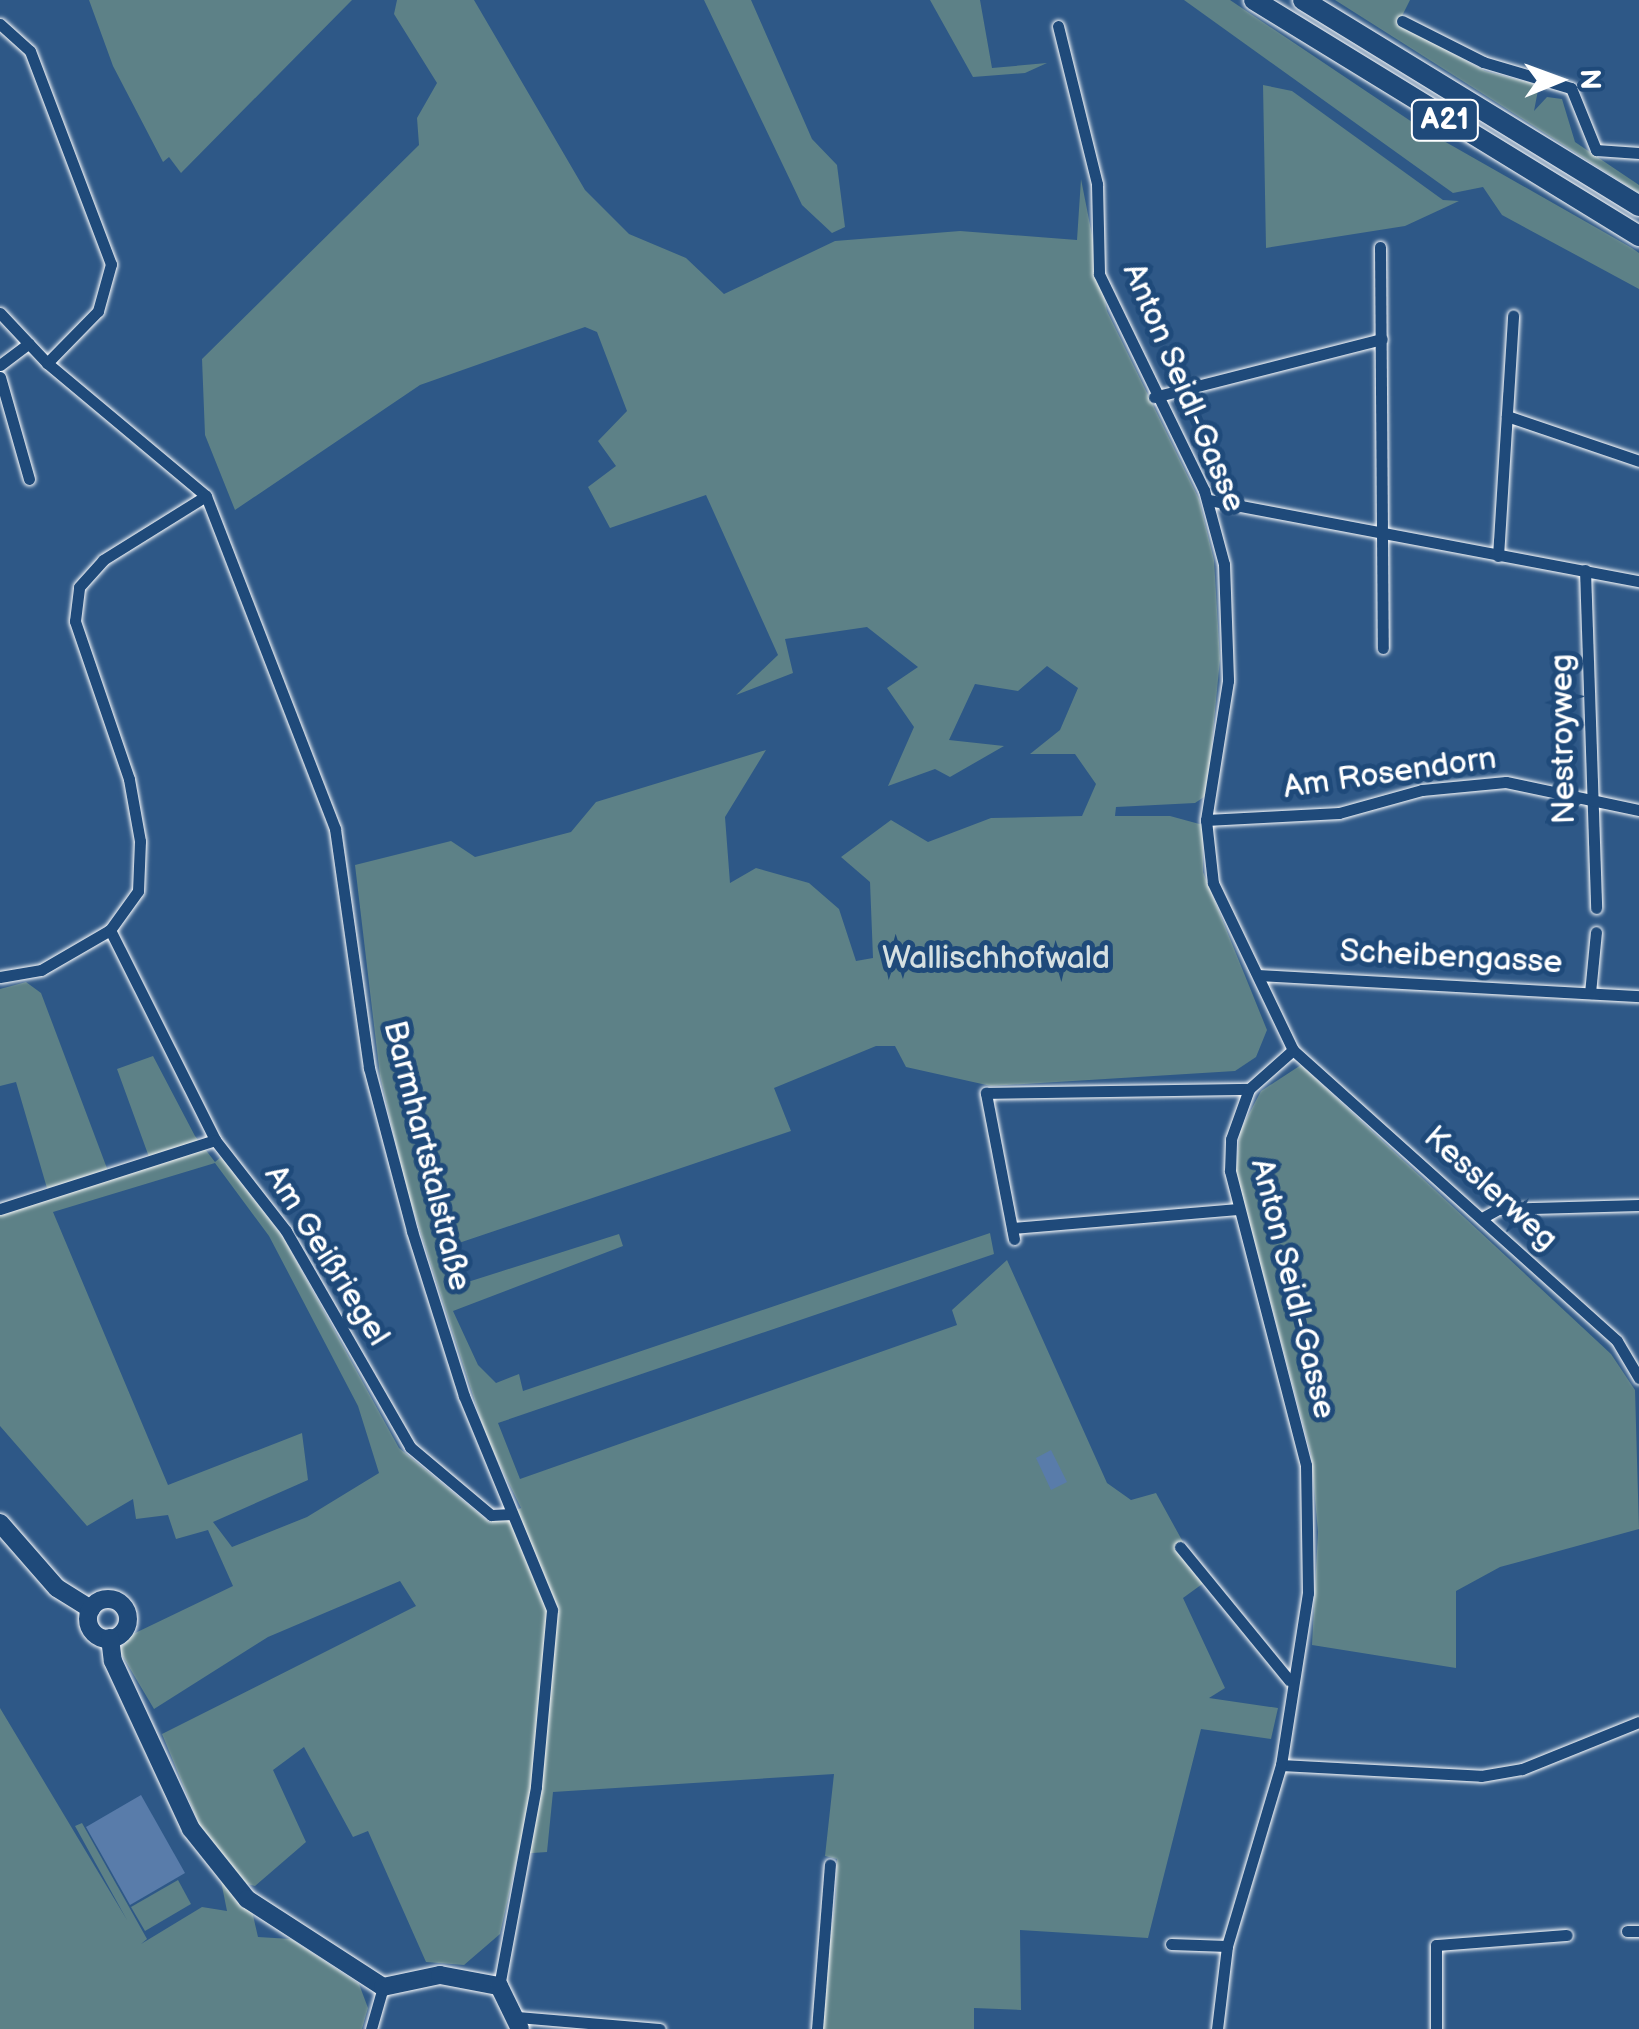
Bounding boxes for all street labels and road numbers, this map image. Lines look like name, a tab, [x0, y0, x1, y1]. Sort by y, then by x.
road number: A21	[1410, 95, 1480, 145]
street label: Anton Seidl-Gasse	[1113, 258, 1253, 518]
street label: Nestroyweg	[1543, 653, 1585, 825]
street label: Am Rosendorn	[1281, 740, 1499, 808]
street label: Scheibengasse	[1339, 933, 1563, 983]
street label: Barmhartstalstraße	[374, 1017, 478, 1295]
street label: Kesslerweg	[1415, 1119, 1565, 1259]
street label: Anton Seidl-Gasse	[1241, 1155, 1343, 1423]
street label: Am Geißriegel	[255, 1159, 397, 1353]

